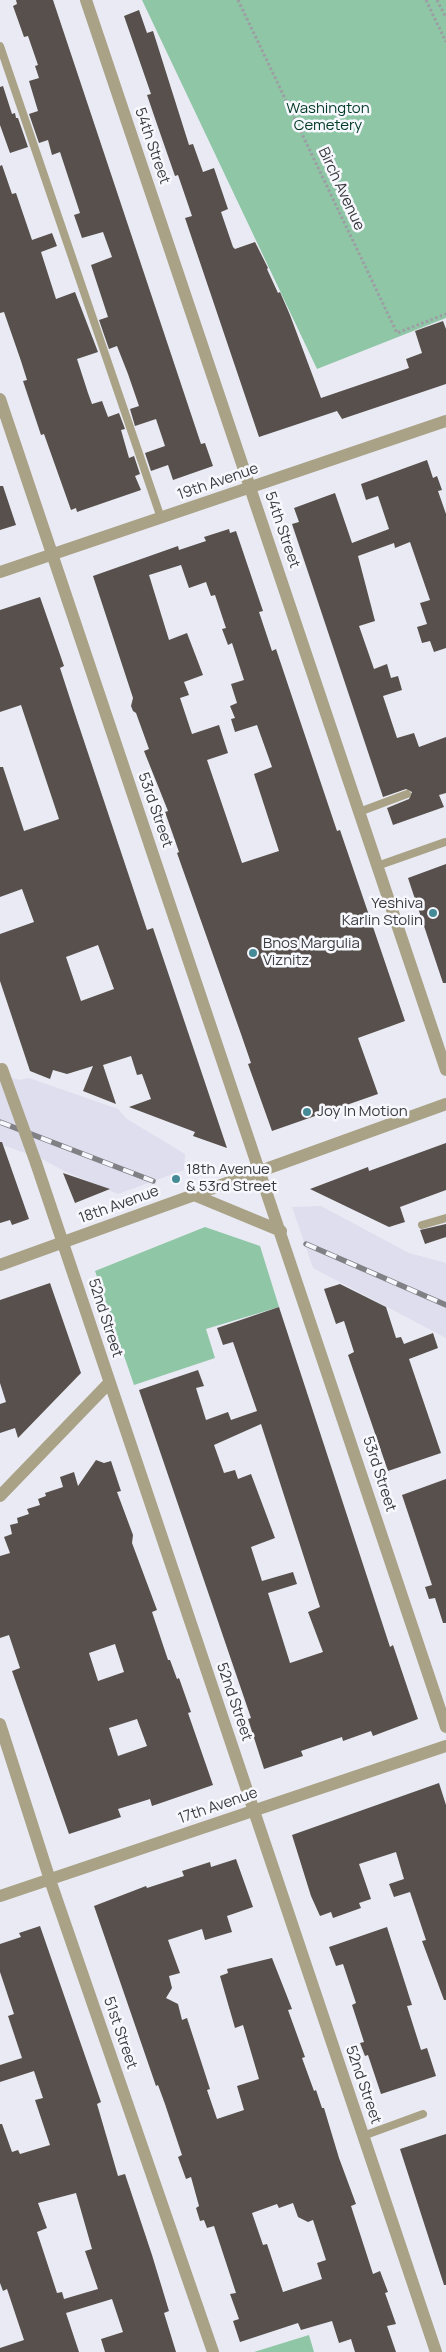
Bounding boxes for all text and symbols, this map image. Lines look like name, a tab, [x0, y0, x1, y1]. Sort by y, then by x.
park label: Washington Cemetery	[286, 100, 370, 135]
street label: 54th Street	[131, 105, 173, 187]
street label: Birch Avenue	[314, 145, 368, 233]
street label: 19th Avenue	[175, 460, 261, 504]
street label: 54th Street	[261, 489, 303, 571]
street label: 53rd Street	[134, 770, 176, 850]
place label: Yeshiva Karlin Stolin	[342, 895, 423, 930]
marker: Yeshiva Karlin Stolin	[427, 907, 439, 919]
place label: Bnos Margulia Viznitz	[263, 935, 360, 970]
marker: Bnos Margulia Viznitz	[247, 947, 259, 959]
place label: Joy In Motion	[317, 1103, 408, 1121]
marker: Joy In Motion	[301, 1106, 313, 1118]
place label: 18th Avenue & 53rd Street	[186, 1161, 277, 1196]
marker: 18th Avenue & 53rd Street	[170, 1173, 182, 1185]
street label: 18th Avenue	[77, 1182, 161, 1228]
street label: 52nd Street	[84, 1276, 126, 1360]
street label: 53rd Street	[358, 1434, 400, 1514]
street label: 52nd Street	[212, 1660, 256, 1744]
street label: 17th Avenue	[176, 1784, 260, 1828]
street label: 51st Street	[99, 1994, 141, 2072]
street label: 52nd Street	[341, 2043, 385, 2127]

